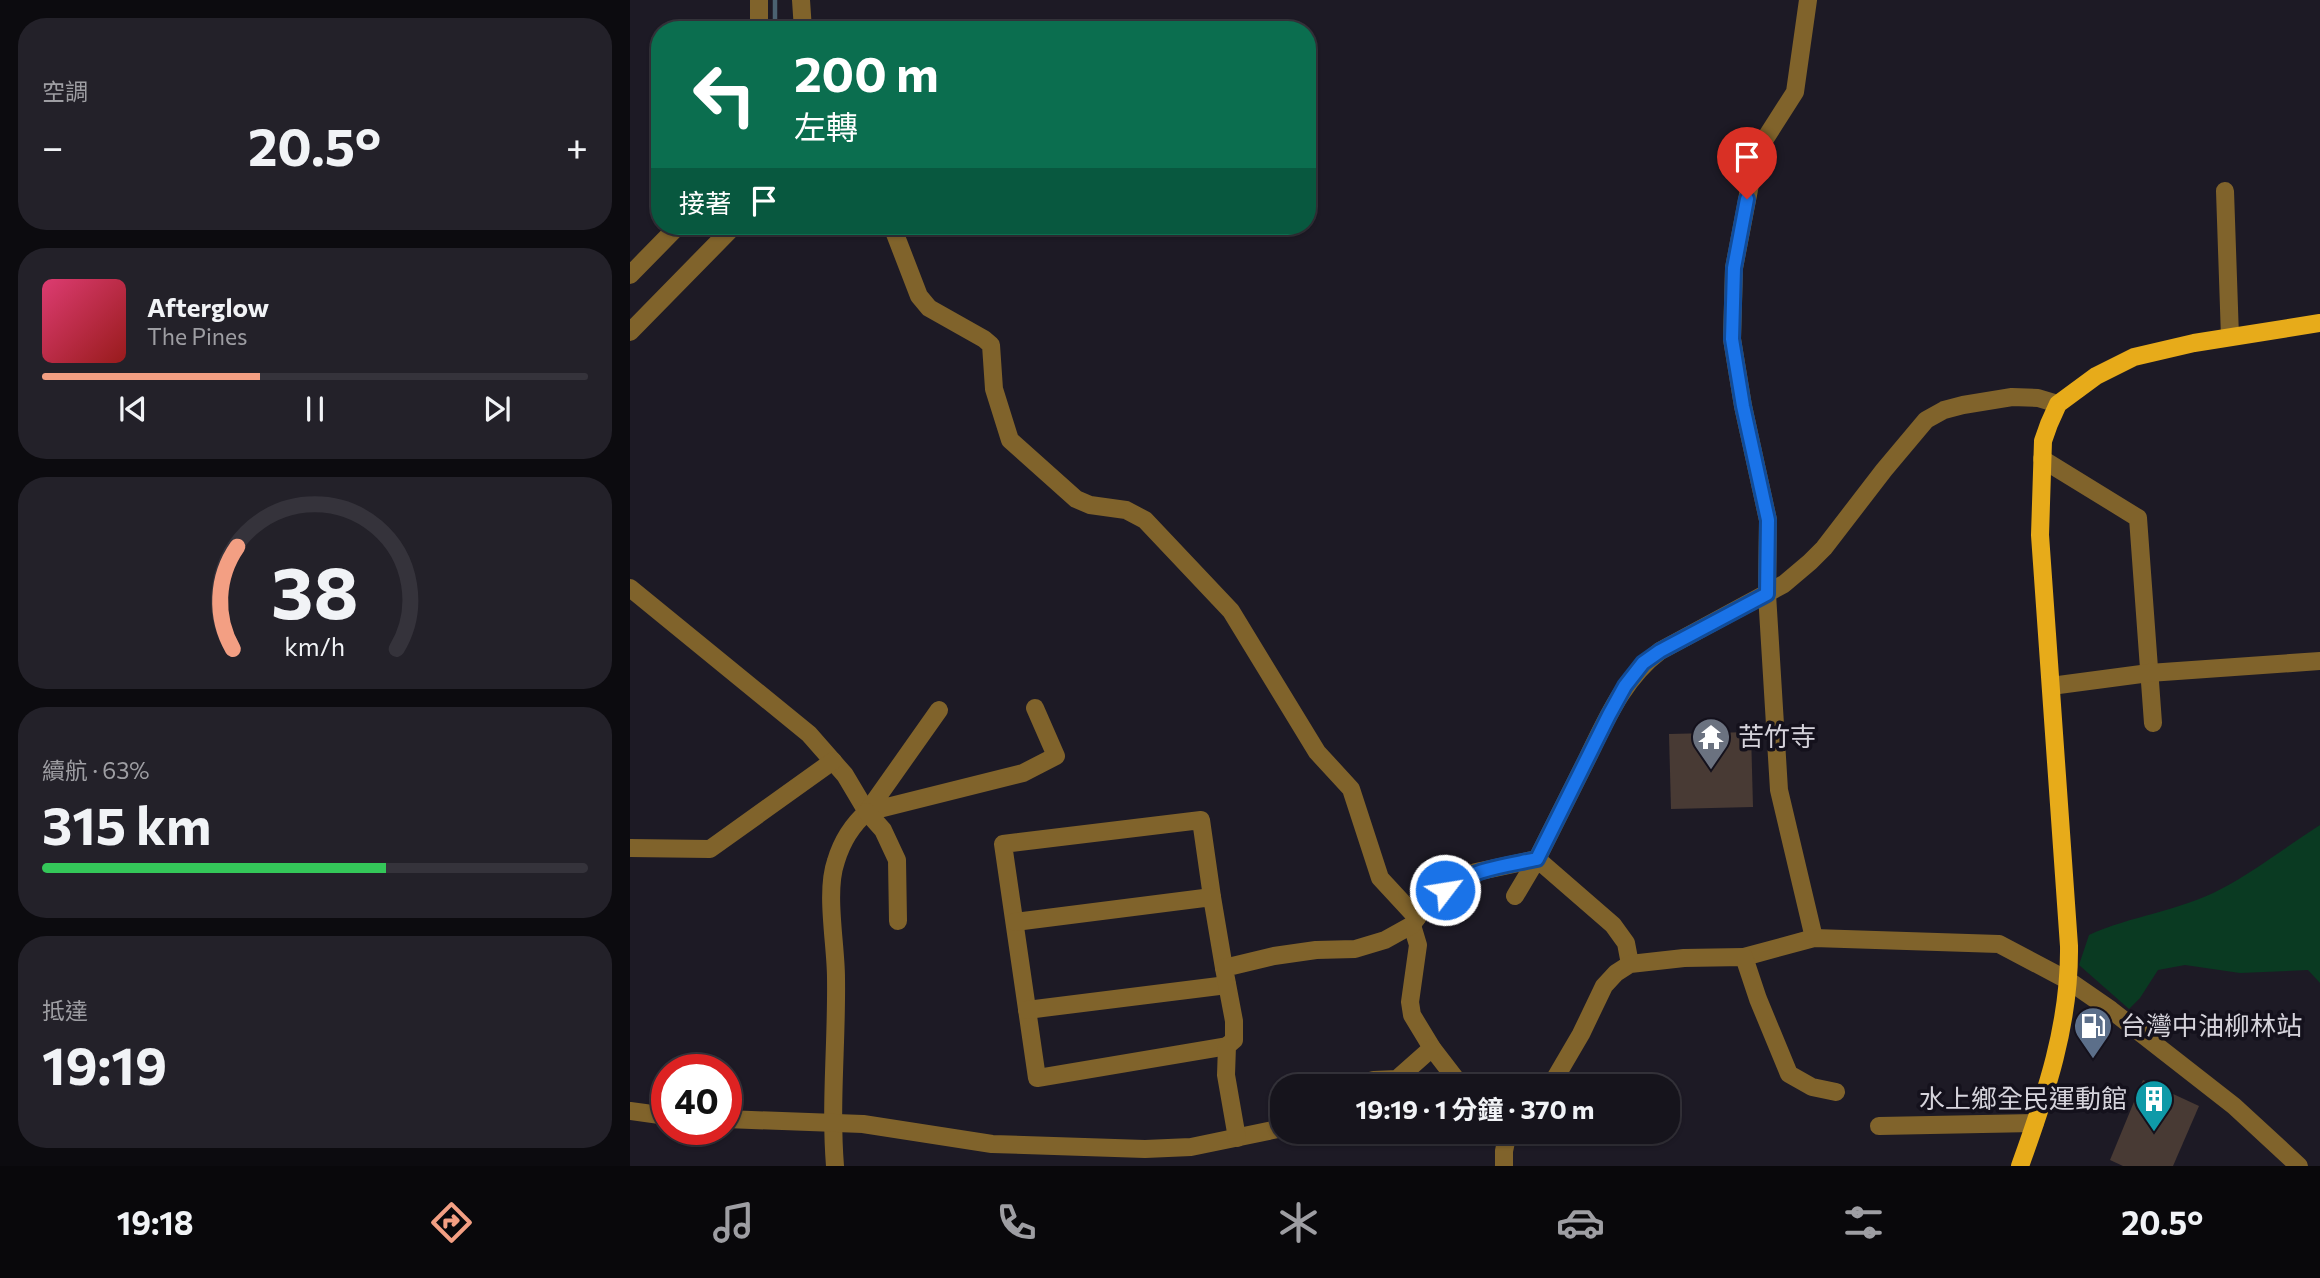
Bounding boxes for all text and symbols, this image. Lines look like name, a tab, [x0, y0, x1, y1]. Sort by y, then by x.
text: 200 m	[794, 42, 939, 102]
icon: left	[679, 49, 770, 140]
text: 空調	[42, 77, 88, 105]
text: 左轉	[794, 106, 858, 146]
text: 20.5°	[248, 113, 381, 177]
text: −	[42, 122, 64, 169]
text: +	[566, 122, 588, 169]
pin	[1717, 127, 1777, 199]
icon: arrive	[1728, 138, 1766, 176]
icon: arrive	[745, 182, 783, 220]
text: 接著	[679, 187, 731, 218]
text: Afterglow	[147, 291, 269, 322]
text: The Pines	[147, 322, 248, 350]
icon: previous	[114, 390, 152, 428]
icon: pause	[296, 390, 334, 428]
icon: next	[478, 390, 516, 428]
text: 38	[271, 545, 359, 634]
text: km/h	[285, 631, 345, 661]
temple icon: 苦竹寺	[1690, 716, 1732, 771]
place label: 苦竹寺	[1738, 720, 1816, 751]
text: 續航 · 63%	[42, 756, 150, 784]
text: 315 km	[42, 792, 211, 856]
position arrow	[1408, 853, 1482, 927]
text: 抵達	[42, 996, 88, 1024]
fuel station icon: 台灣中油柳林站	[2072, 1005, 2114, 1060]
place label: 台灣中油柳林站	[2120, 1009, 2302, 1040]
text: 19:19	[42, 1032, 167, 1096]
speed limit sign: 40	[651, 1054, 742, 1145]
building icon: 水上鄉全民運動館	[2133, 1078, 2175, 1133]
place label: 水上鄉全民運動館	[1919, 1082, 2127, 1113]
text: 19:19 · 1 分鐘 · 370 m	[1356, 1093, 1594, 1124]
icon: directions	[427, 1198, 476, 1247]
icon: music	[709, 1198, 758, 1247]
icon: phone	[992, 1198, 1041, 1247]
icon: climate	[1274, 1198, 1323, 1247]
icon: car	[1556, 1198, 1605, 1247]
icon: filters	[1839, 1198, 1888, 1247]
text: 19:18	[117, 1202, 194, 1242]
text: 20.5°	[2121, 1202, 2203, 1242]

